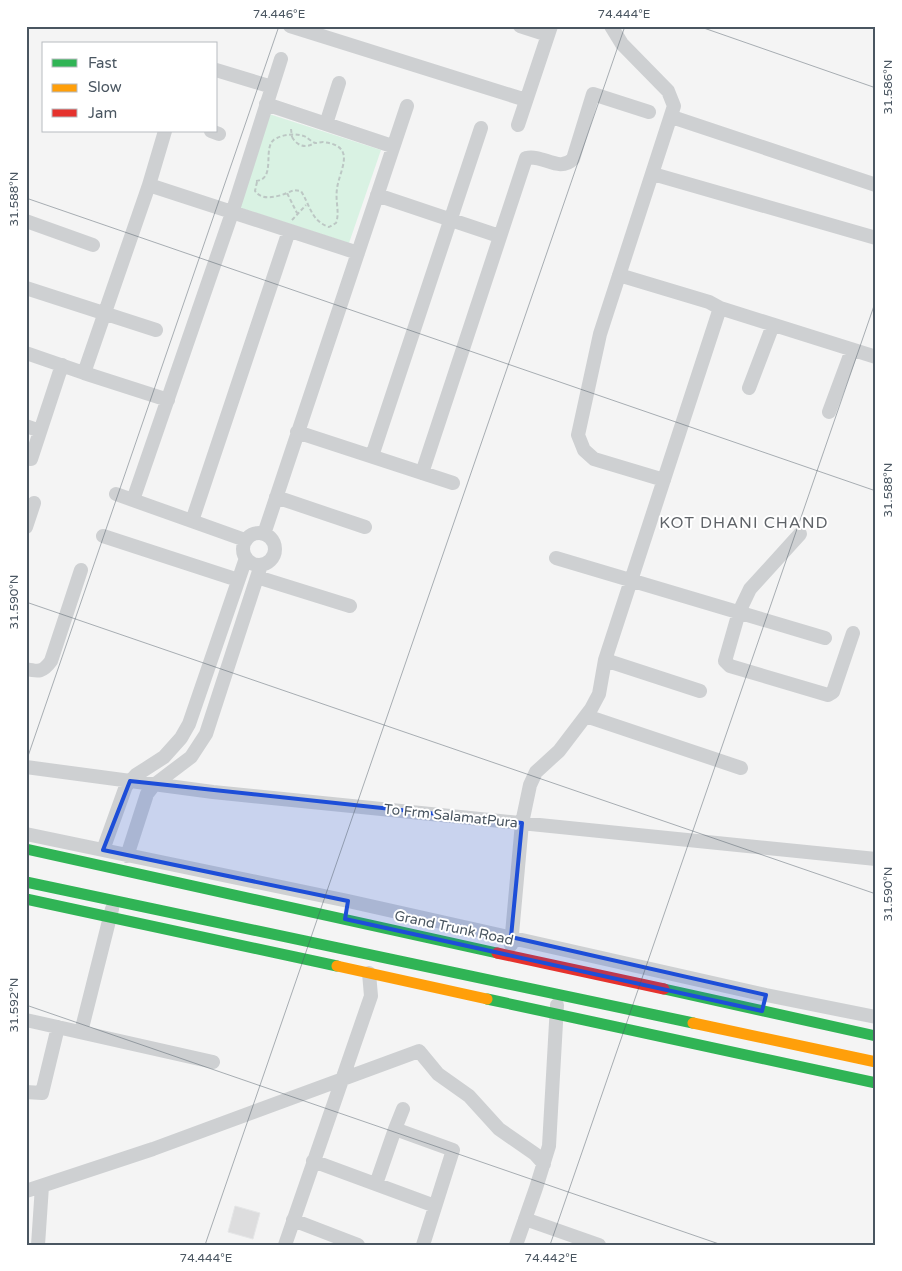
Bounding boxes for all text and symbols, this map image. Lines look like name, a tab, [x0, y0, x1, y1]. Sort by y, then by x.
text: 74.446°E	[253, 7, 306, 21]
text: 74.444°E	[598, 7, 651, 21]
legend	[42, 42, 218, 132]
text: Fast	[88, 54, 118, 72]
text: 31.586°N	[881, 60, 895, 114]
text: Slow	[88, 78, 122, 96]
text: Jam	[88, 104, 117, 122]
text: 31.588°N	[7, 172, 21, 226]
text: 31.588°N	[881, 463, 895, 517]
district label: KOT DHANI CHAND	[659, 513, 829, 533]
text: 31.590°N	[7, 575, 21, 629]
street label: To Frm SalamatPura	[383, 801, 519, 831]
text: 31.590°N	[881, 867, 895, 921]
street label: Grand Trunk Road	[393, 907, 515, 949]
text: 31.592°N	[7, 978, 21, 1032]
text: 74.444°E	[180, 1251, 233, 1265]
text: 74.442°E	[525, 1251, 578, 1265]

